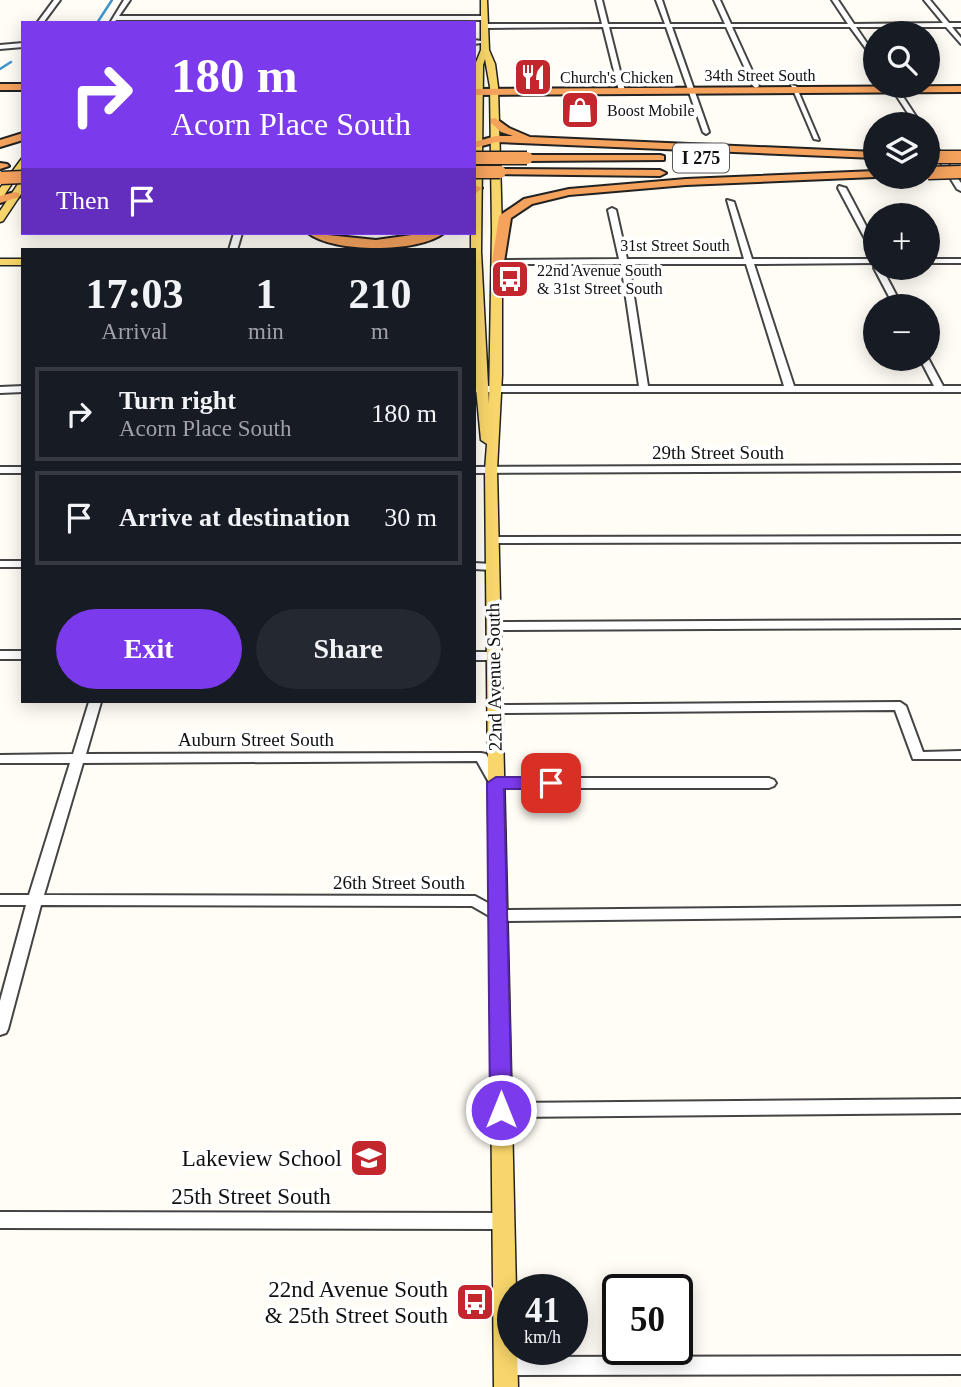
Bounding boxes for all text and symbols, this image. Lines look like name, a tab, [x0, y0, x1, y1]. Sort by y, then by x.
map controls	[863, 21, 940, 371]
button: search	[863, 21, 940, 98]
text: 180 m	[171, 48, 298, 103]
icon: right	[56, 49, 147, 140]
restaurant icon: Church's Chicken	[512, 56, 554, 98]
street label: 34th Street South	[704, 67, 816, 84]
place label: Church's Chicken	[560, 69, 674, 86]
shop icon: Boost Mobile	[559, 89, 601, 131]
place label: Boost Mobile	[607, 102, 695, 119]
text: Acorn Place South	[171, 106, 411, 142]
button: layers	[863, 112, 940, 189]
road number: I 275	[673, 144, 729, 173]
icon: arrive	[123, 182, 161, 220]
text: Then	[56, 186, 109, 215]
button: +	[863, 203, 940, 280]
street label: 31st Street South	[620, 237, 730, 254]
bus stop icon: 22nd Avenue South & 31st Street South	[489, 258, 531, 300]
place label: 22nd Avenue South & 31st Street South	[537, 262, 663, 297]
text: 17:03	[86, 271, 184, 317]
text: 1	[255, 271, 276, 317]
text: 210	[348, 271, 411, 317]
button: −	[863, 294, 940, 371]
text: Arrival	[101, 319, 168, 344]
text: min	[248, 319, 284, 344]
text: m	[371, 319, 389, 344]
text: Turn right	[119, 386, 236, 415]
icon: right	[60, 395, 98, 433]
text: 180 m	[371, 399, 437, 428]
text: Acorn Place South	[119, 416, 291, 441]
street label: 29th Street South	[652, 442, 784, 463]
icon: arrive	[60, 499, 98, 537]
text: Arrive at destination	[119, 503, 350, 532]
text: 30 m	[384, 503, 437, 532]
street label: 22nd Avenue South	[482, 602, 506, 751]
button: Exit	[56, 609, 242, 689]
button: Share	[256, 609, 441, 689]
street label: Auburn Street South	[178, 729, 335, 750]
pin	[521, 753, 581, 813]
icon: arrive	[532, 764, 570, 802]
street label: 26th Street South	[333, 872, 465, 893]
position arrow	[464, 1073, 538, 1147]
school or university icon: Lakeview School	[348, 1137, 390, 1179]
place label: Lakeview School	[182, 1146, 342, 1171]
street label: 25th Street South	[171, 1184, 331, 1209]
speed limit sign: 50	[602, 1274, 693, 1365]
place label: 22nd Avenue South & 25th Street South	[265, 1277, 448, 1328]
bus stop icon: 22nd Avenue South & 25th Street South	[454, 1281, 496, 1323]
text: 41	[525, 1291, 560, 1330]
text: km/h	[524, 1327, 561, 1347]

